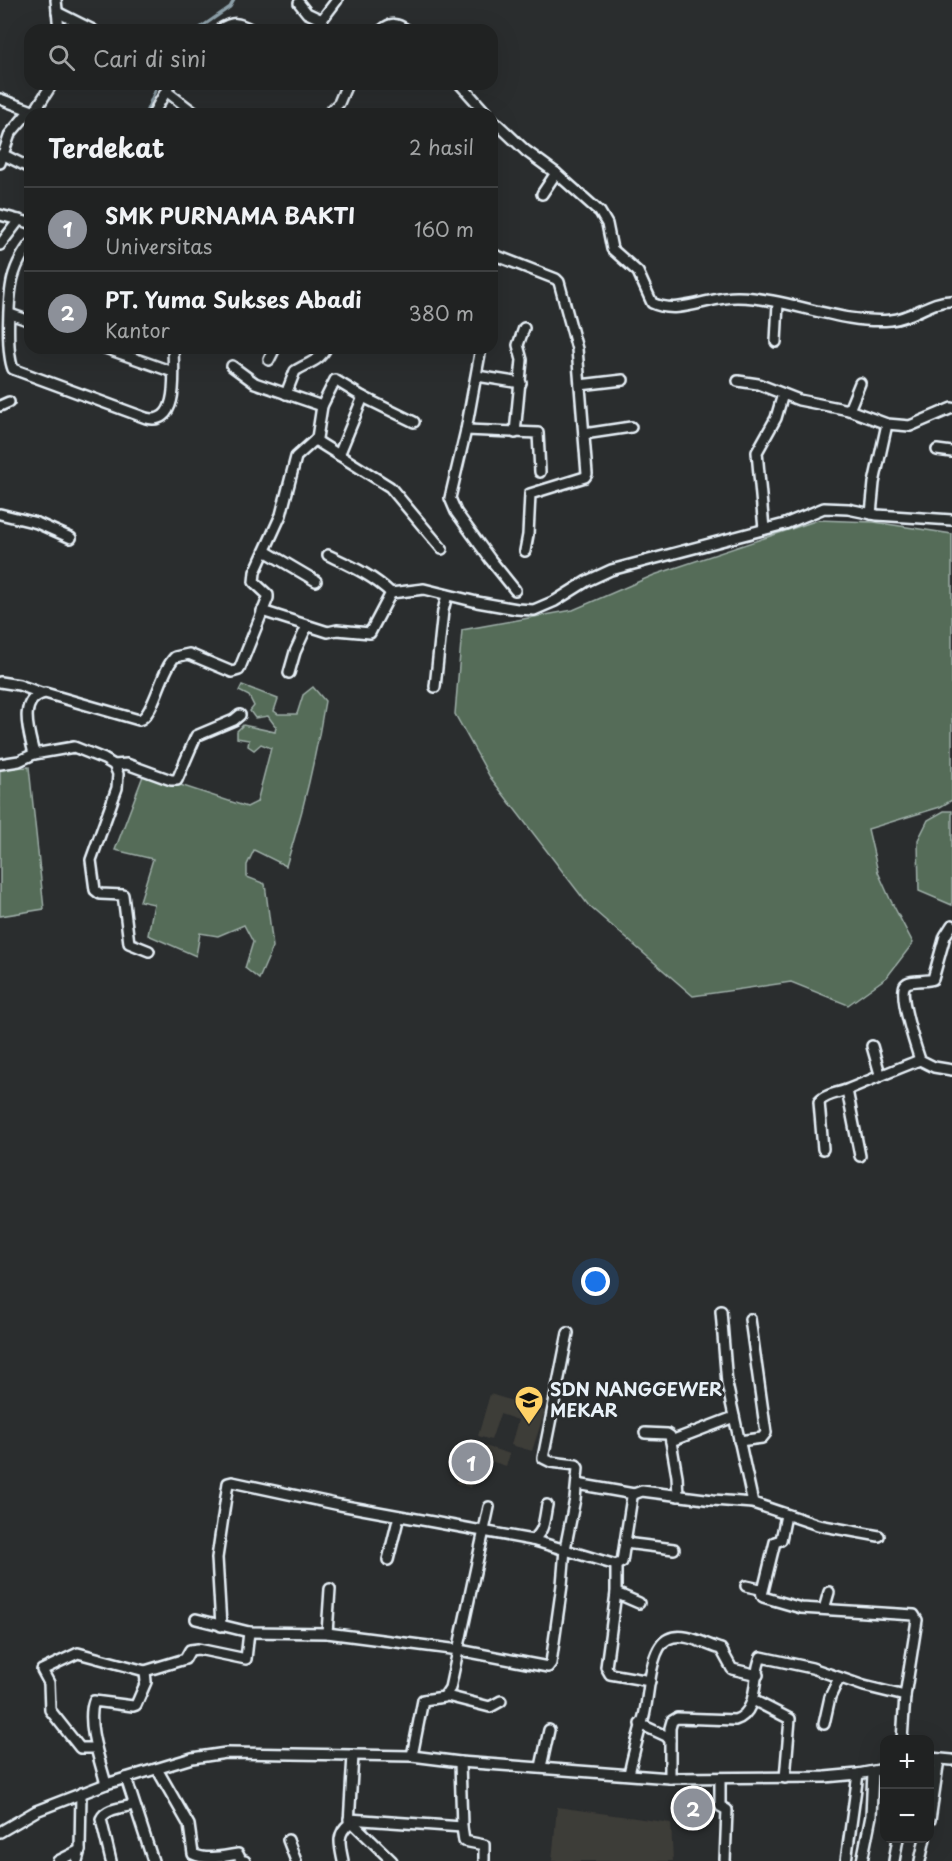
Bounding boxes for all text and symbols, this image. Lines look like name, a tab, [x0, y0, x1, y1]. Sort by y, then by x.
search box	[24, 24, 498, 90]
icon: search	[45, 41, 78, 74]
text: Cari di sini	[93, 41, 206, 74]
text: Terdekat	[48, 128, 165, 167]
text: 2 hasil	[409, 132, 474, 162]
text: SMK PURNAMA BAKTI	[105, 198, 355, 231]
text: 1	[63, 214, 72, 244]
text: 160 m	[414, 214, 474, 244]
text: Universitas	[105, 231, 212, 261]
text: PT. Yuma Sukses Abadi	[105, 282, 362, 315]
text: 2	[60, 298, 75, 328]
text: 380 m	[408, 298, 474, 328]
text: Kantor	[105, 315, 170, 345]
your location	[581, 1267, 610, 1296]
place label: SDN NANGGEWER MEKAR	[550, 1375, 722, 1423]
school or university icon: SDN NANGGEWER MEKAR	[513, 1384, 545, 1426]
pin: 1	[452, 1440, 490, 1484]
map controls	[880, 1735, 934, 1843]
button: +	[880, 1735, 934, 1789]
pin: 2	[674, 1786, 712, 1830]
button: −	[880, 1789, 934, 1843]

